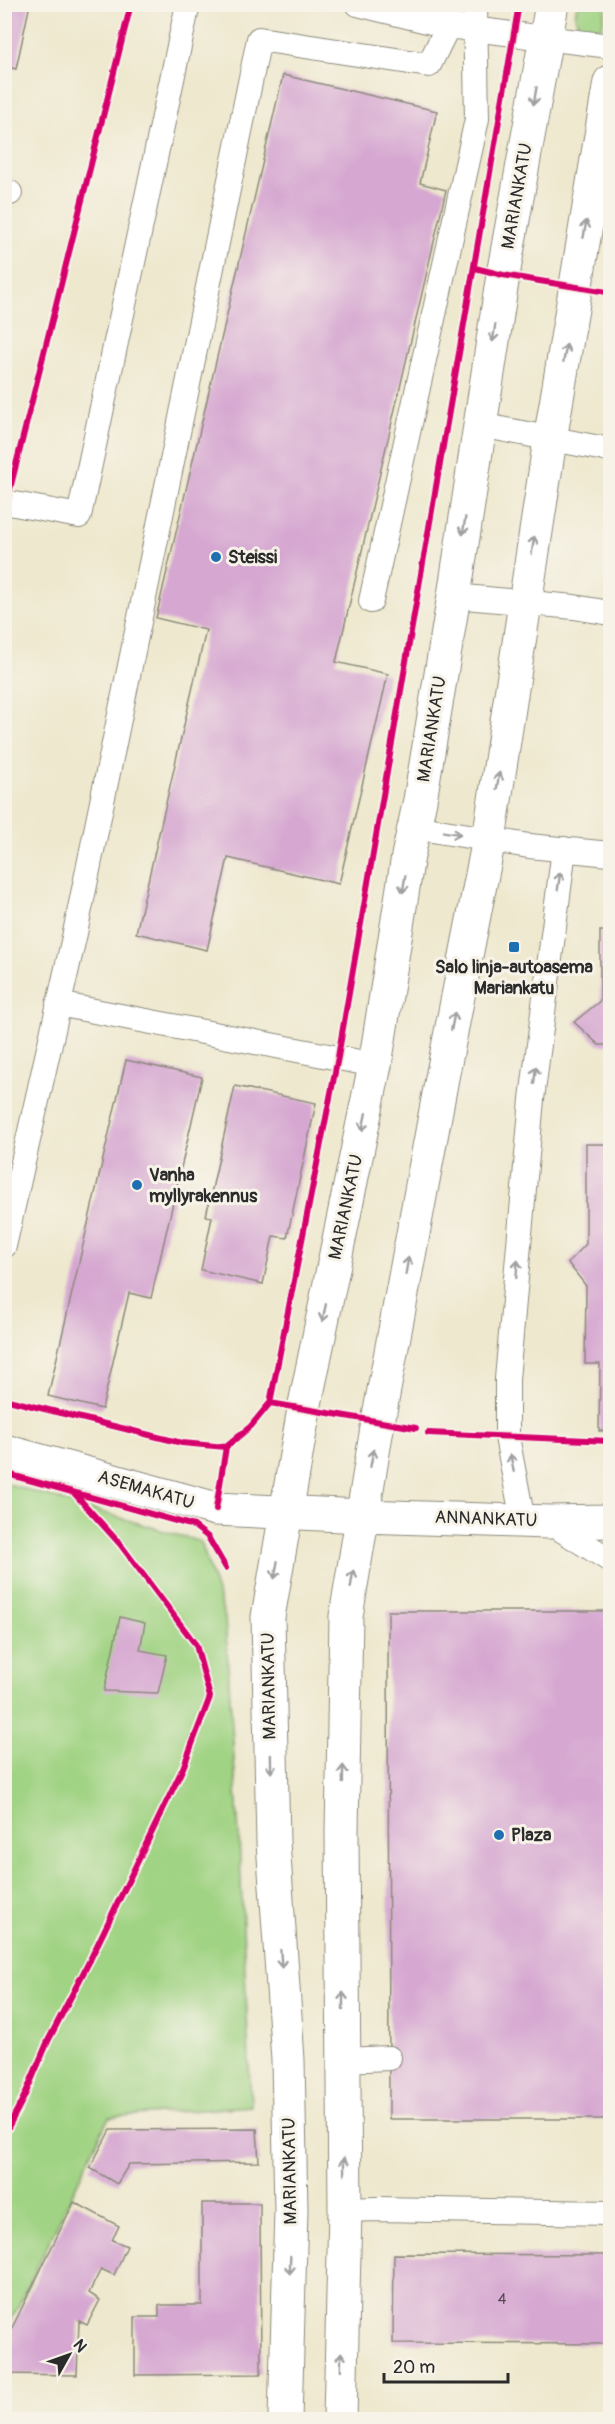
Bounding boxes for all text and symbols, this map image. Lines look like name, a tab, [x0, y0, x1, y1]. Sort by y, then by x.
one-way arrow	[529, 85, 540, 105]
street label: MARIANKATU	[496, 141, 538, 251]
one-way arrow	[580, 220, 591, 239]
one-way arrow	[489, 323, 500, 342]
one-way arrow	[559, 344, 570, 363]
one-way arrow	[459, 515, 470, 535]
one-way arrow	[528, 536, 539, 556]
place label: Steissi	[228, 546, 277, 569]
marker: Steissi	[209, 550, 223, 564]
street label: MARIANKATU	[412, 674, 452, 784]
one-way arrow	[492, 772, 503, 791]
one-way arrow	[441, 828, 461, 839]
one-way arrow	[554, 872, 565, 892]
one-way arrow	[398, 874, 409, 894]
marker: Salo linja-autoasema Mariankatu	[507, 940, 521, 954]
place label: Salo linja-autoasema Mariankatu	[435, 956, 594, 1000]
one-way arrow	[448, 1011, 459, 1031]
one-way arrow	[529, 1065, 540, 1085]
one-way arrow	[357, 1113, 369, 1132]
street label: MARIANKATU	[324, 1152, 368, 1262]
place label: Vanha myllyrakennus	[149, 1164, 258, 1208]
marker: Vanha myllyrakennus	[130, 1178, 144, 1192]
one-way arrow	[402, 1257, 413, 1277]
one-way arrow	[512, 1260, 523, 1279]
one-way arrow	[318, 1303, 329, 1323]
one-way arrow	[367, 1449, 378, 1469]
one-way arrow	[506, 1454, 517, 1473]
street label: ASEMAKATU	[95, 1465, 197, 1515]
street label: ANNANKATU	[434, 1506, 538, 1532]
one-way arrow	[270, 1560, 281, 1580]
one-way arrow	[347, 1570, 358, 1590]
street label: MARIANKATU	[257, 1632, 281, 1740]
one-way arrow	[265, 1754, 277, 1774]
one-way arrow	[337, 1764, 349, 1784]
place label: Plaza	[511, 1824, 552, 1847]
marker: Plaza	[492, 1828, 506, 1842]
one-way arrow	[276, 1949, 287, 1969]
one-way arrow	[337, 1992, 349, 2012]
street label: MARIANKATU	[278, 2117, 302, 2225]
one-way arrow	[338, 2157, 350, 2177]
one-way arrow	[284, 2255, 295, 2275]
house number: 4	[498, 2290, 507, 2309]
north arrow	[39, 2325, 99, 2385]
text: N	[69, 2335, 91, 2357]
scale bar	[384, 2346, 508, 2384]
one-way arrow	[336, 2352, 347, 2372]
text: 20 m	[393, 2356, 435, 2379]

